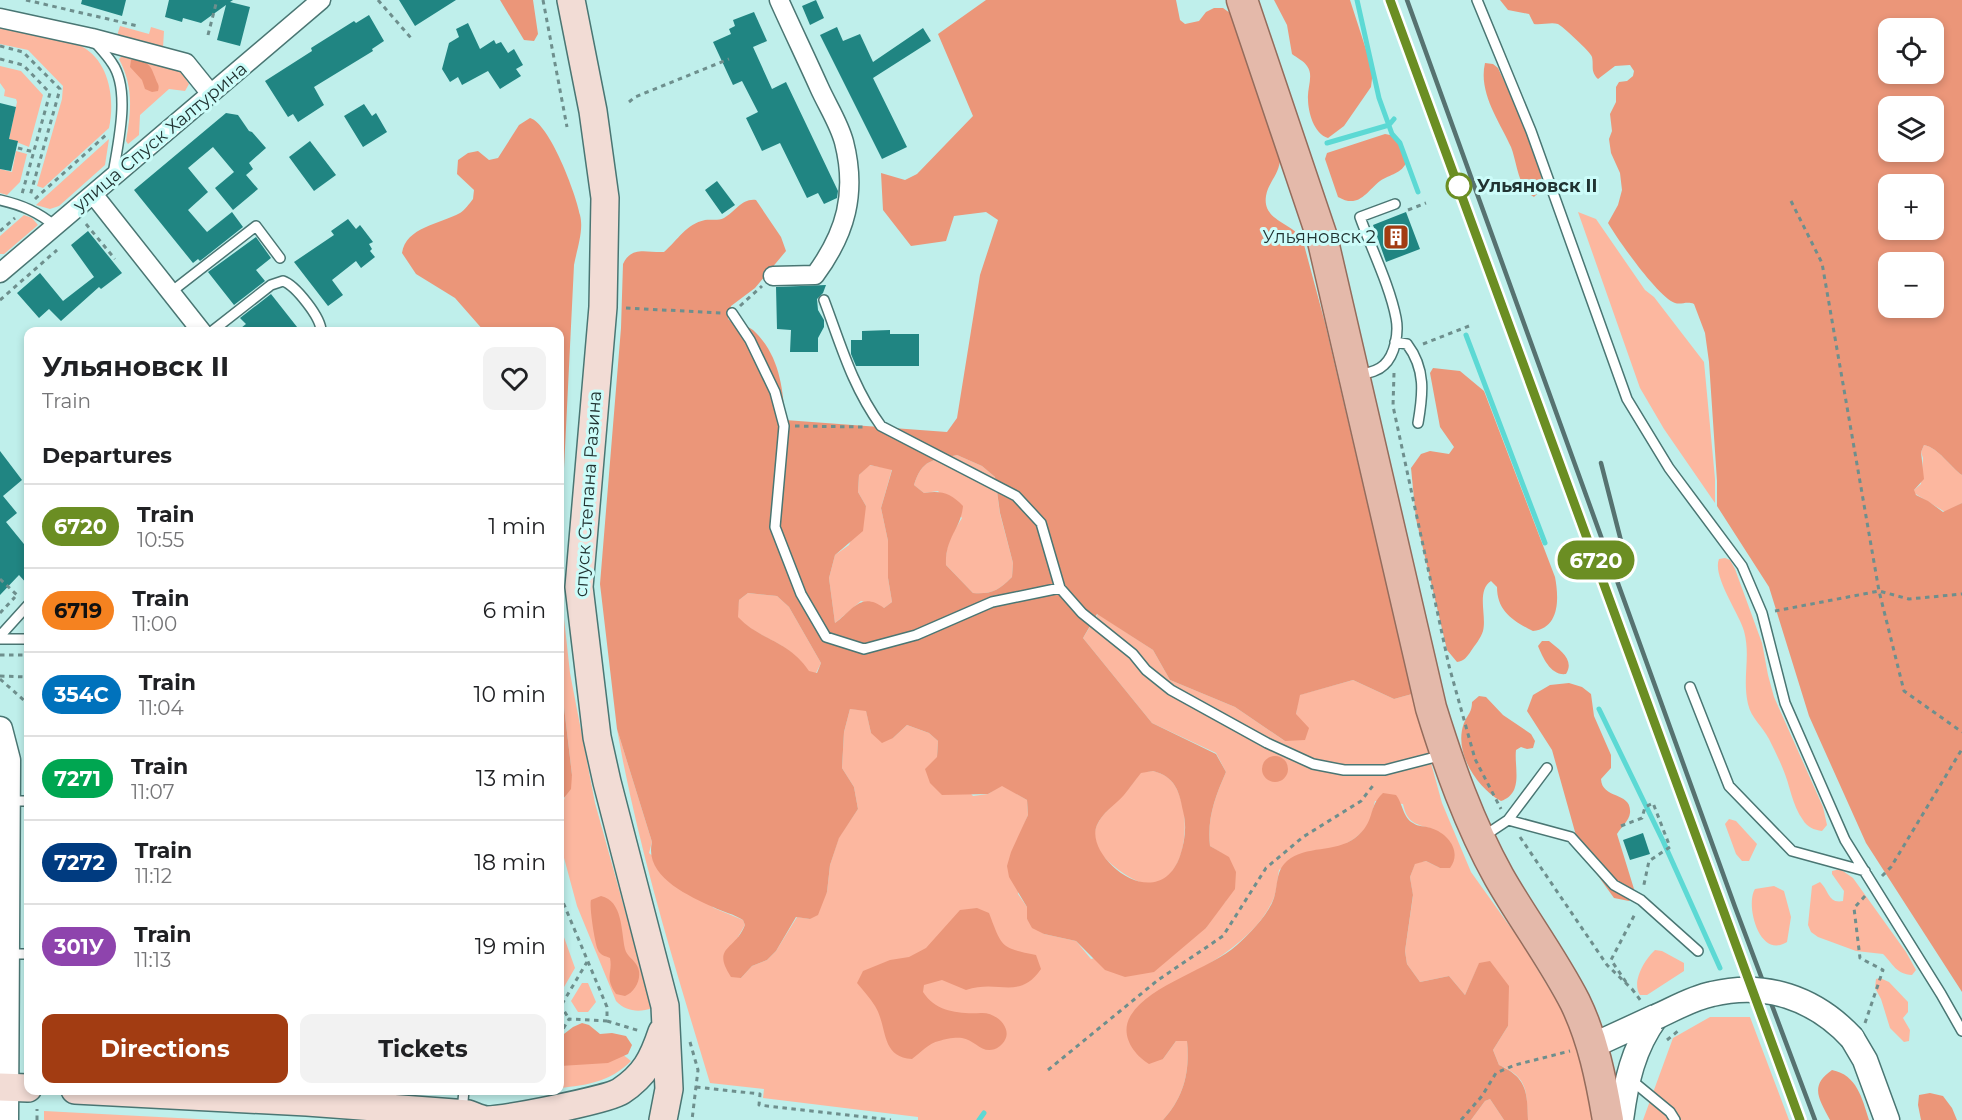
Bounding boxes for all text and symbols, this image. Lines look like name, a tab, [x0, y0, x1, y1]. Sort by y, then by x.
map controls	[1878, 18, 1944, 318]
button: locate	[1878, 18, 1944, 84]
street label: улица Спуск Халтурина	[68, 58, 251, 217]
button: layers	[1878, 96, 1944, 162]
marker: Ульяновск II	[1446, 173, 1472, 199]
button: +	[1878, 174, 1944, 240]
place label: Ульяновск II	[1477, 175, 1597, 197]
building icon: Ульяновск 2	[1381, 222, 1411, 252]
place label: Ульяновск 2	[1263, 226, 1376, 248]
button: −	[1878, 252, 1944, 318]
button: heart	[483, 347, 546, 410]
text: Ульяновск II	[42, 349, 229, 383]
text: Train	[42, 389, 91, 413]
street label: спуск Степана Разина	[570, 390, 606, 598]
text: Departures	[42, 442, 172, 469]
text: Train	[137, 501, 194, 528]
text: 1 min	[488, 513, 546, 540]
text: 6720	[54, 514, 107, 539]
text: 10:55	[137, 528, 184, 552]
line badge: 6720	[1554, 540, 1638, 580]
text: 6720	[1570, 548, 1622, 573]
text: Train	[132, 585, 190, 612]
text: 6 min	[483, 597, 546, 624]
text: 6719	[54, 598, 102, 623]
text: 11:00	[132, 612, 177, 636]
text: Train	[139, 669, 196, 696]
text: 10 min	[474, 681, 546, 708]
text: 354С	[54, 682, 109, 707]
text: 11:04	[139, 696, 184, 720]
text: Train	[131, 753, 188, 780]
text: 13 min	[476, 765, 546, 792]
text: 7271	[54, 766, 101, 791]
text: 11:07	[131, 780, 174, 804]
text: Train	[135, 837, 192, 864]
text: 18 min	[474, 849, 546, 876]
text: 7272	[54, 850, 105, 875]
text: 11:12	[135, 864, 172, 888]
text: Train	[134, 921, 191, 948]
text: 19 min	[475, 933, 546, 960]
text: 301У	[54, 934, 104, 959]
text: 11:13	[134, 948, 171, 972]
button: Directions	[42, 1014, 288, 1083]
button: Tickets	[300, 1014, 546, 1083]

